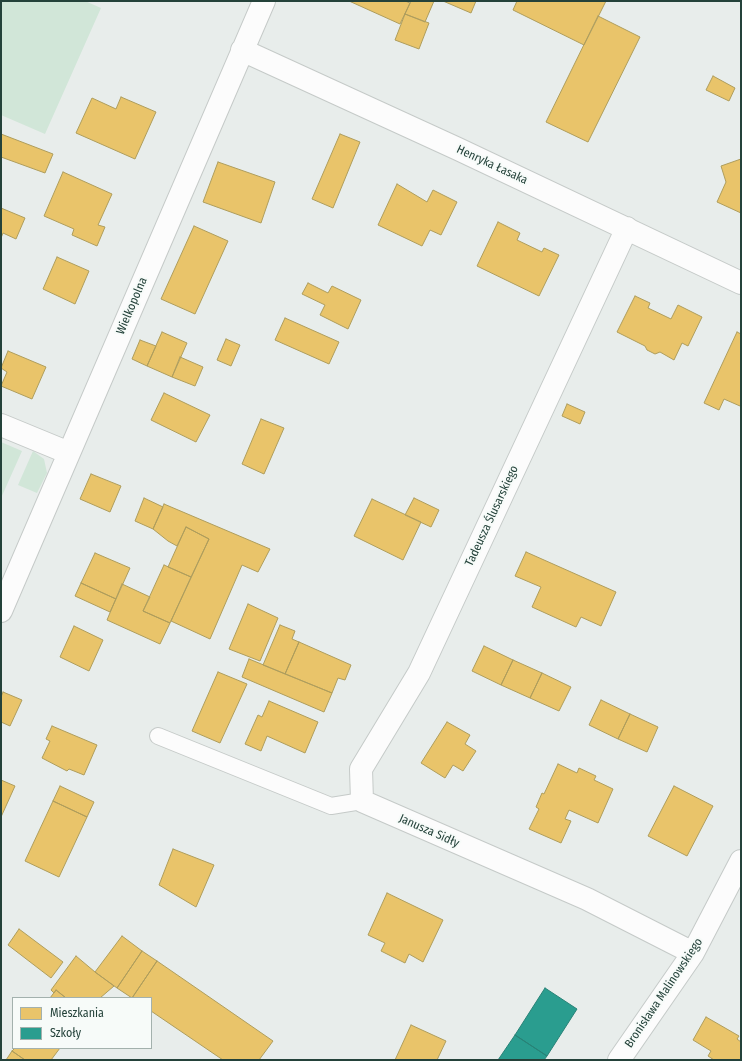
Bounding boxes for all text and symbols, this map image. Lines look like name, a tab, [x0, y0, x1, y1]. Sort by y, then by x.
street label: Henryka Łasaka	[454, 142, 530, 188]
street label: Wielkopolna	[113, 275, 151, 337]
street label: Tadeusza Ślusarskiego	[462, 463, 522, 569]
street label: Janusza Sidły	[397, 811, 461, 851]
street label: Bronisława Malinowskiego	[622, 935, 706, 1051]
legend	[12, 997, 152, 1049]
text: Mieszkania	[50, 1006, 104, 1020]
text: Szkoły	[50, 1026, 81, 1040]

